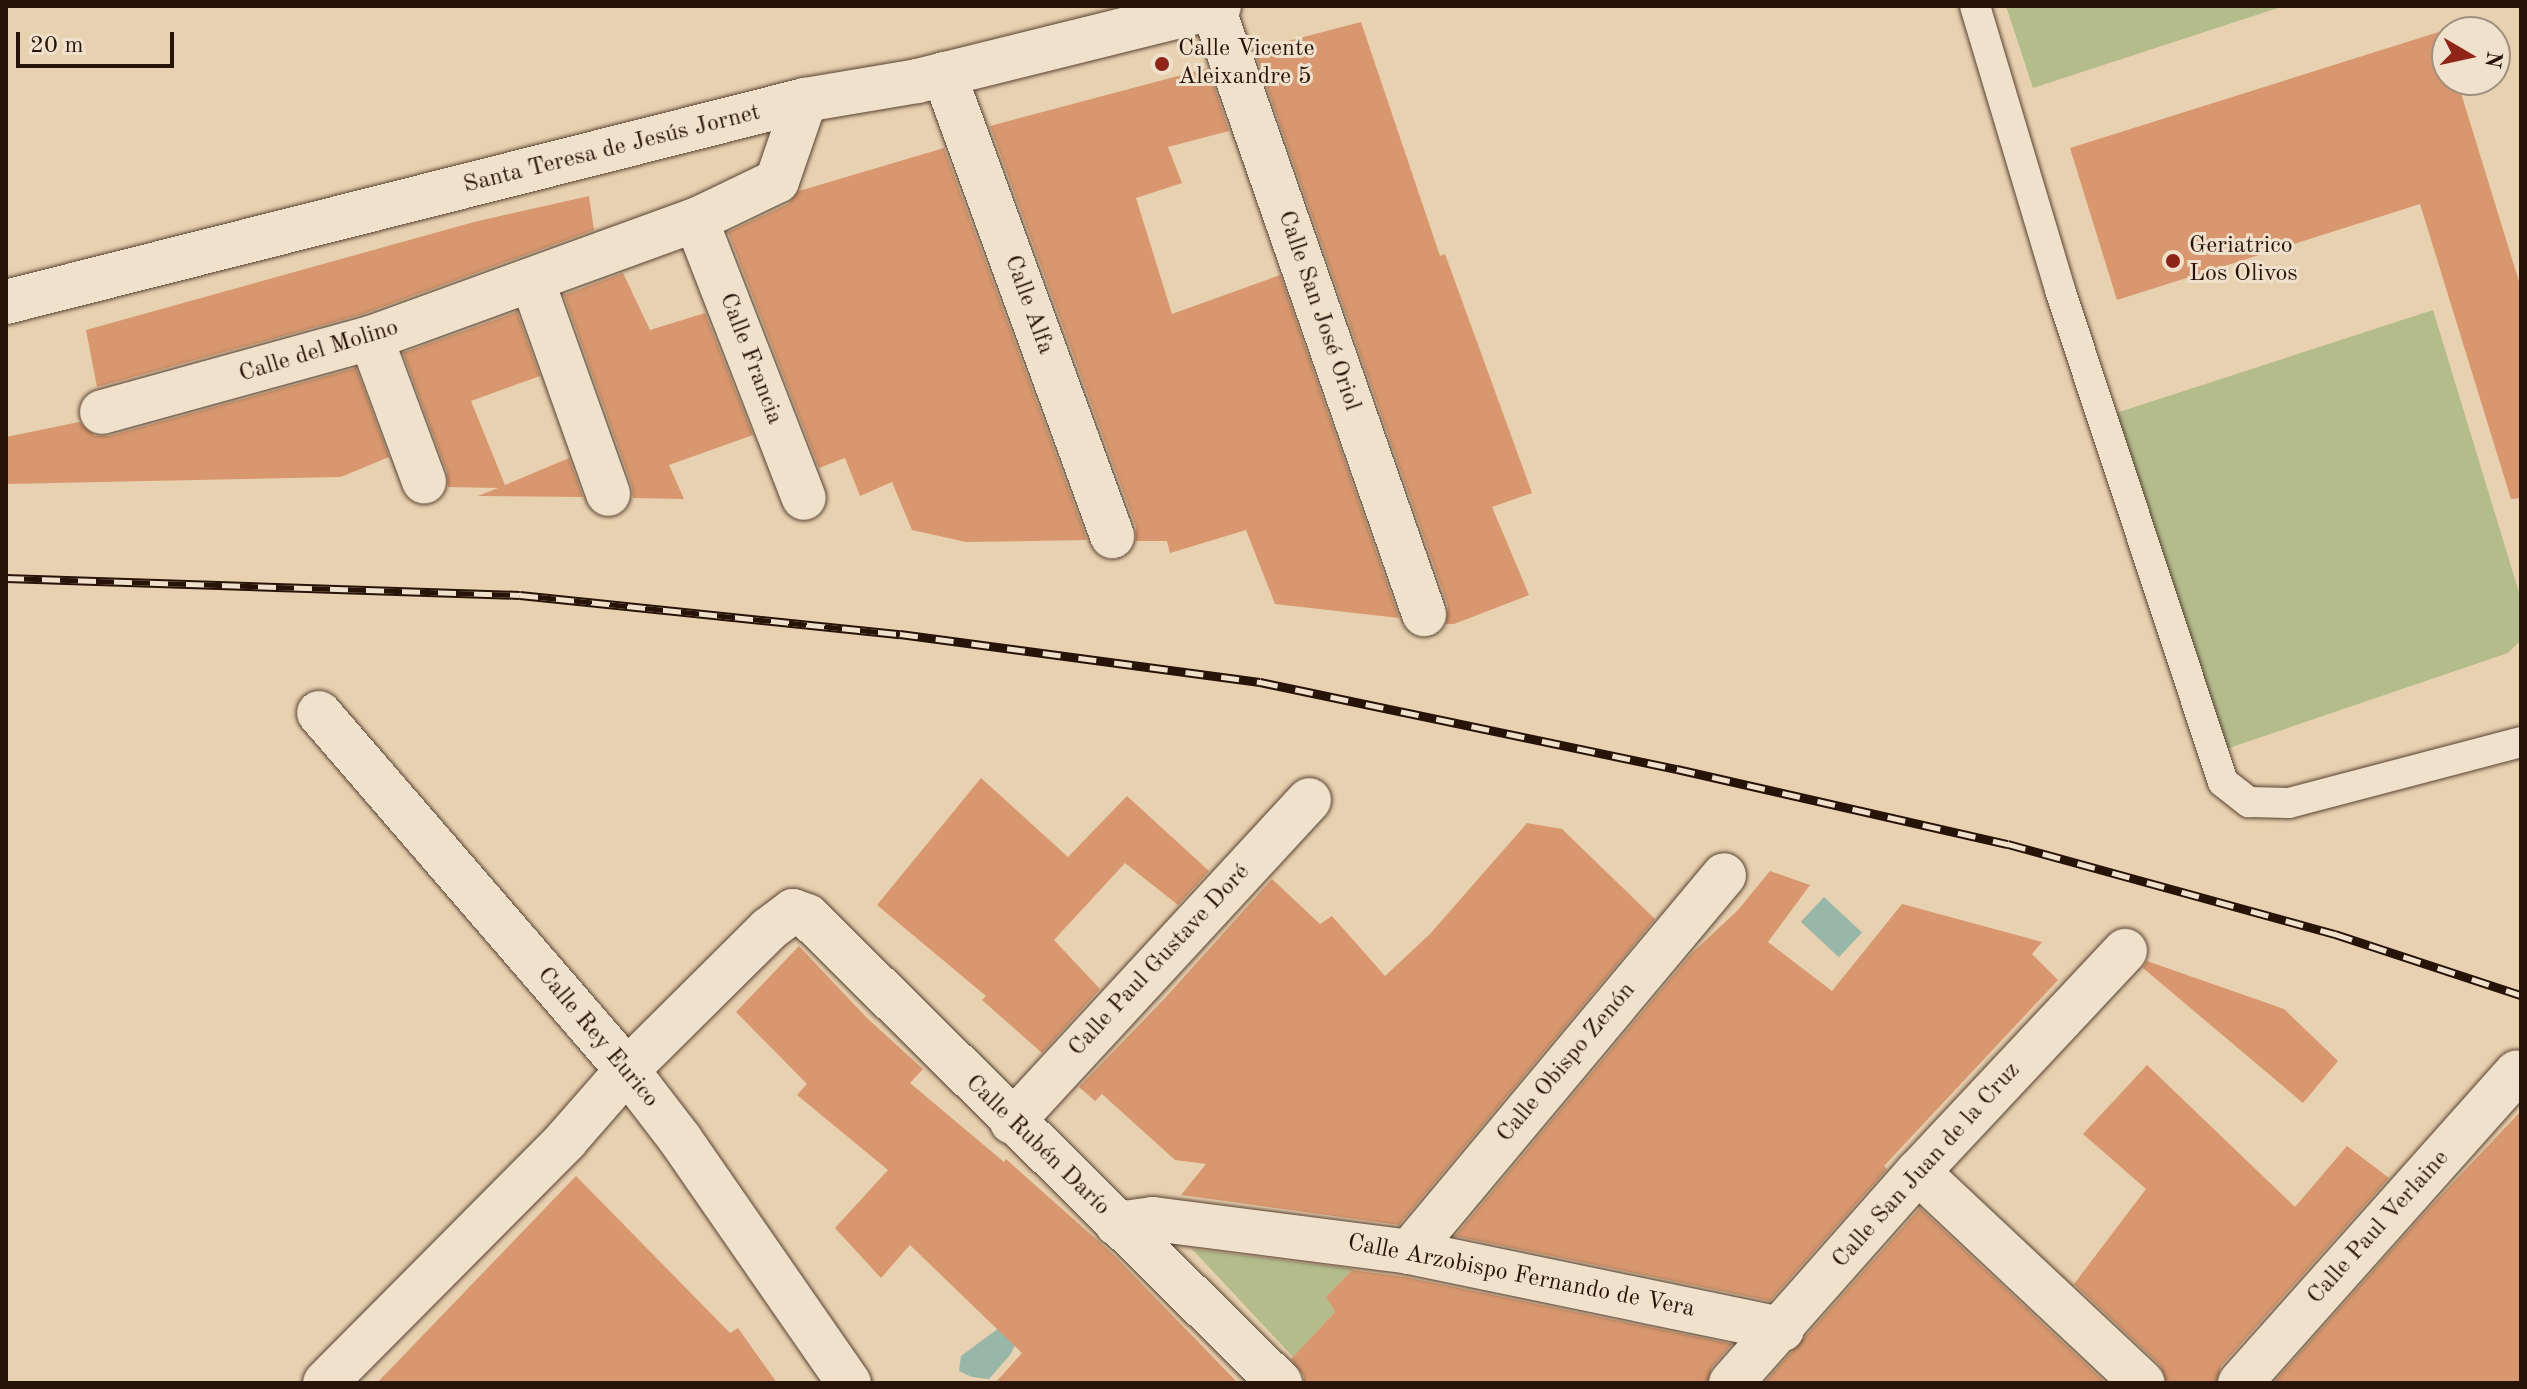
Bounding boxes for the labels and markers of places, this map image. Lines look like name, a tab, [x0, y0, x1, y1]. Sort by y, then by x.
place label: Calle Vicente Aleixandre 5	[1178, 36, 1315, 92]
marker: Calle Vicente Aleixandre 5	[1153, 55, 1171, 73]
place label: Geriatrico Los Olivos	[2189, 233, 2298, 289]
marker: Geriatrico Los Olivos	[2164, 252, 2182, 270]

